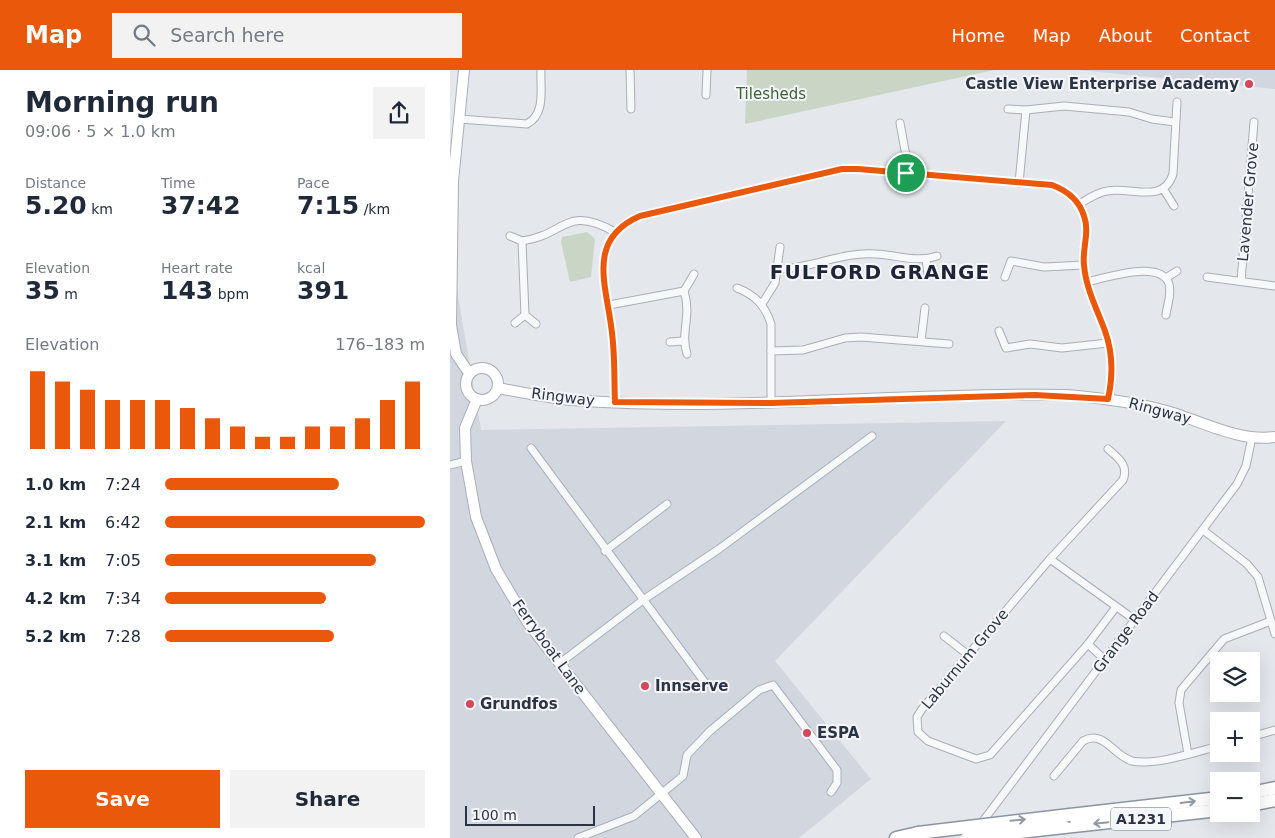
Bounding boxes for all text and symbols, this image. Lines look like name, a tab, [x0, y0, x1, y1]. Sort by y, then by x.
search box	[112, 13, 462, 58]
text: Map	[25, 21, 82, 49]
icon: search	[130, 21, 158, 49]
text: Search here	[170, 24, 284, 46]
text: Home	[952, 25, 1005, 46]
text: Map	[1033, 25, 1071, 46]
text: About	[1099, 25, 1152, 46]
text: Contact	[1180, 25, 1250, 46]
place label: Castle View Enterprise Academy	[965, 75, 1239, 93]
marker: Castle View Enterprise Academy	[1243, 78, 1255, 90]
park label: Tilesheds	[735, 85, 806, 103]
text: Morning run	[25, 86, 219, 119]
button: share	[373, 87, 425, 139]
text: 09:06 · 5 × 1.0 km	[25, 122, 176, 141]
street label: Lavender Grove	[1234, 142, 1262, 262]
pin	[885, 152, 927, 194]
icon: arrive	[892, 159, 920, 187]
text: Distance	[25, 175, 86, 191]
text: Time	[161, 175, 195, 191]
text: Pace	[297, 175, 330, 191]
text: 5.20	[25, 191, 87, 220]
text: 37:42	[161, 191, 241, 220]
text: 7:15	[297, 191, 359, 220]
text: km	[87, 201, 113, 217]
text: /km	[359, 201, 390, 217]
text: Elevation	[25, 260, 90, 276]
text: Heart rate	[161, 260, 233, 276]
text: kcal	[297, 260, 325, 276]
district label: FULFORD GRANGE	[770, 260, 990, 284]
text: 35	[25, 276, 60, 305]
text: 143	[161, 276, 213, 305]
text: 391	[297, 276, 349, 305]
text: m	[60, 286, 78, 302]
text: bpm	[213, 286, 249, 302]
text: Elevation	[25, 335, 99, 354]
text: 176–183 m	[335, 335, 425, 354]
street label: Ringway	[530, 384, 596, 410]
street label: Ringway	[1127, 394, 1193, 428]
text: 1.0 km	[25, 475, 86, 494]
text: 7:24	[105, 475, 141, 494]
text: 2.1 km	[25, 513, 86, 532]
text: 6:42	[105, 513, 141, 532]
text: 3.1 km	[25, 551, 86, 570]
text: 7:05	[105, 551, 141, 570]
street label: Grange Road	[1089, 588, 1163, 676]
text: 4.2 km	[25, 589, 86, 608]
text: 7:34	[105, 589, 141, 608]
street label: Ferryboat Lane	[509, 596, 589, 698]
street label: Laburnum Grove	[918, 605, 1012, 713]
text: 5.2 km	[25, 627, 86, 646]
text: 7:28	[105, 627, 141, 646]
map controls	[1210, 652, 1260, 822]
button: layers	[1210, 652, 1260, 702]
place label: Innserve	[655, 677, 728, 695]
marker: Innserve	[639, 680, 651, 692]
place label: Grundfos	[480, 695, 558, 713]
marker: Grundfos	[464, 698, 476, 710]
button: +	[1210, 712, 1260, 762]
place label: ESPA	[817, 724, 860, 742]
marker: ESPA	[801, 727, 813, 739]
button: Save	[25, 770, 220, 828]
button: Share	[230, 770, 425, 828]
button: −	[1210, 772, 1260, 822]
one-way arrow	[1180, 797, 1196, 807]
scale bar	[465, 803, 595, 826]
text: 100 m	[472, 807, 517, 823]
road number: A1231	[1111, 808, 1171, 831]
one-way arrow	[1010, 815, 1026, 825]
one-way arrow	[1093, 818, 1109, 828]

